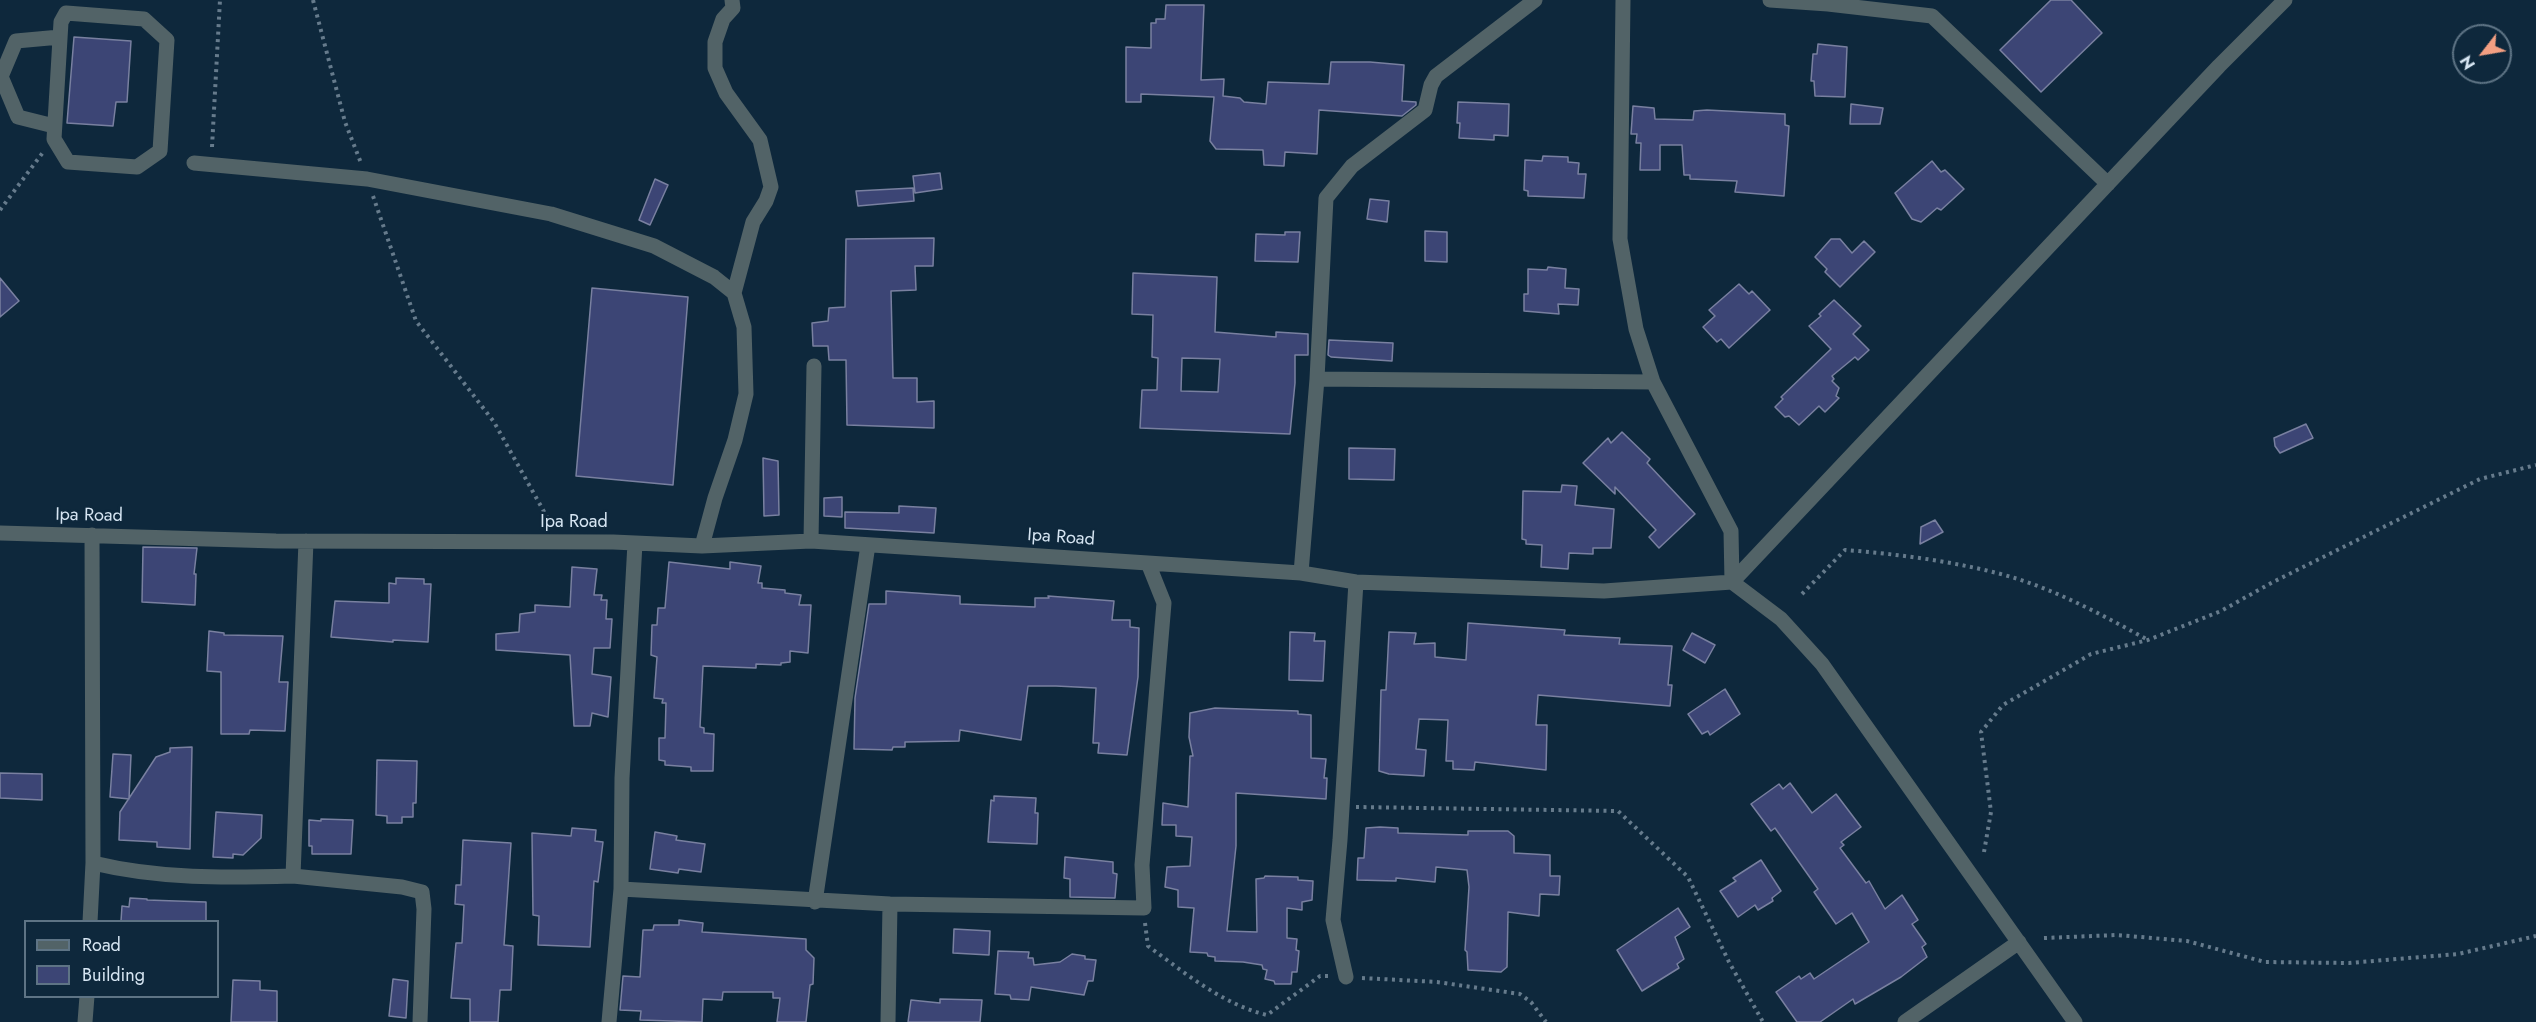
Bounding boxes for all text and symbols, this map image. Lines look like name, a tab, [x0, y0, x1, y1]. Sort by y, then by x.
north arrow	[2452, 24, 2512, 84]
text: N	[2455, 51, 2481, 74]
street label: Ipa Road	[55, 505, 123, 527]
street label: Ipa Road	[540, 512, 608, 534]
street label: Ipa Road	[1027, 525, 1095, 551]
legend	[24, 920, 219, 998]
text: Road	[82, 932, 121, 958]
text: Building	[82, 962, 145, 988]

